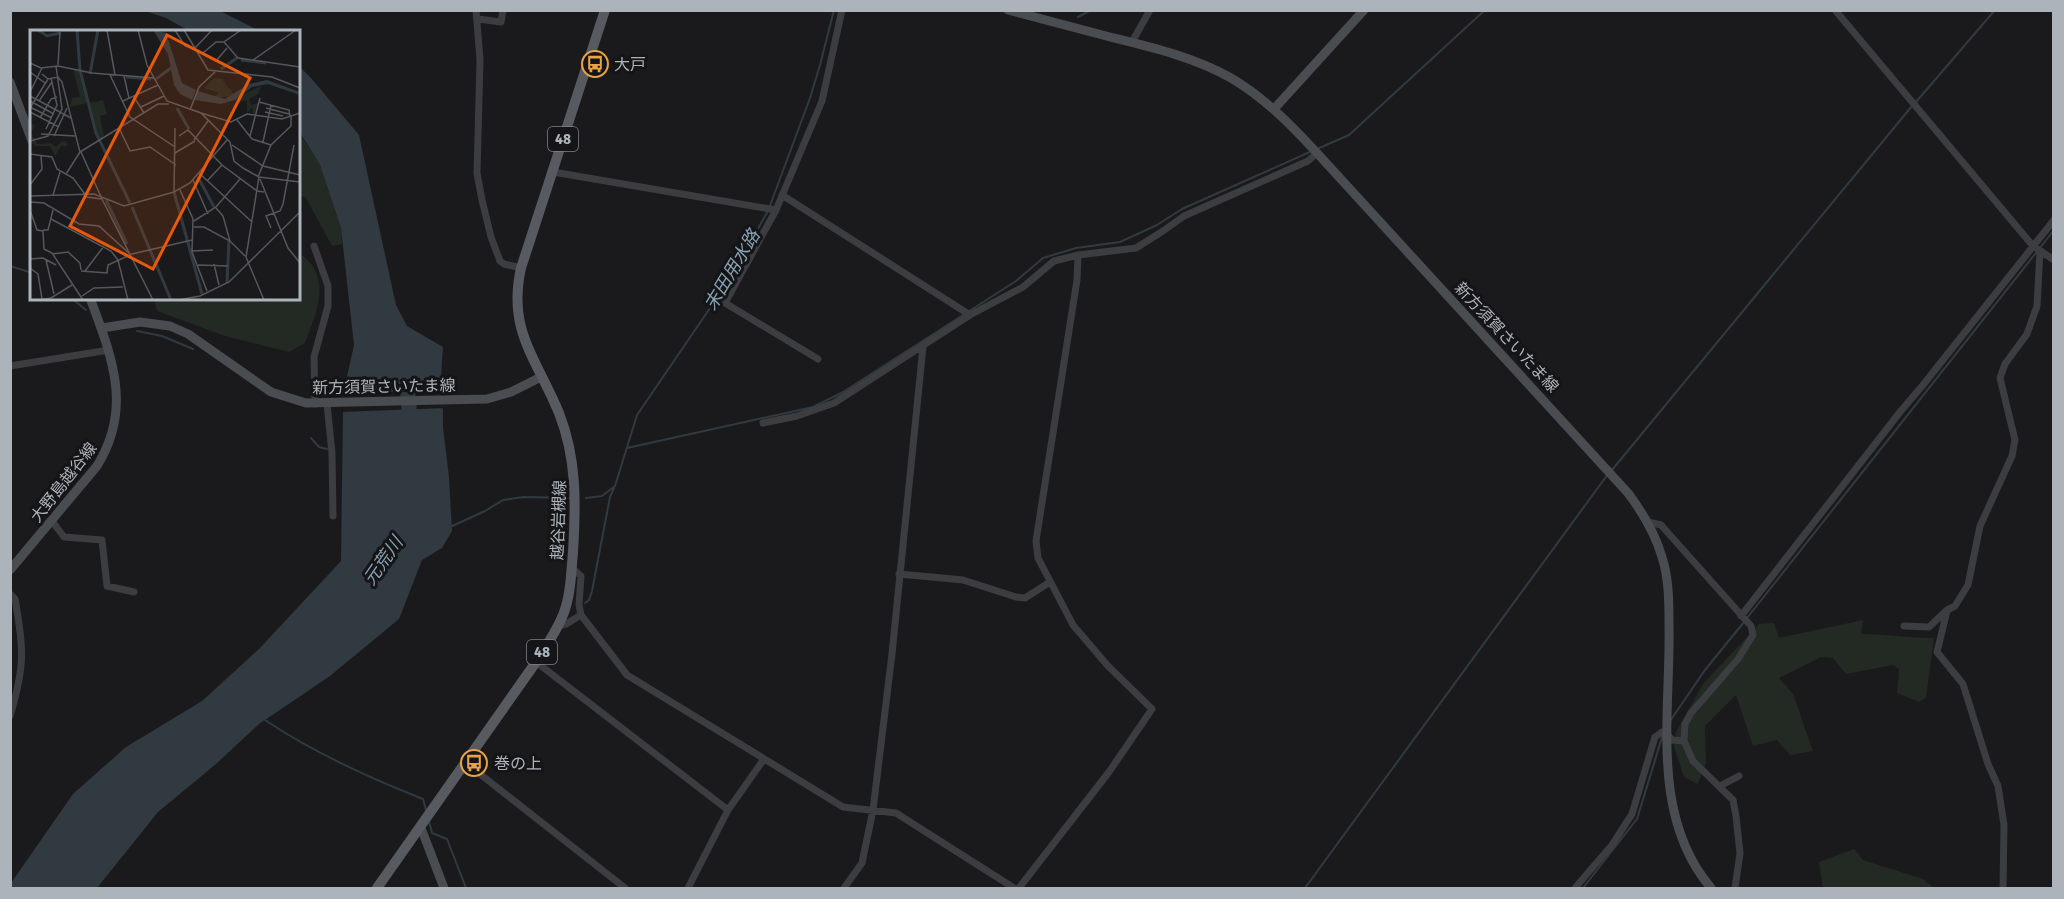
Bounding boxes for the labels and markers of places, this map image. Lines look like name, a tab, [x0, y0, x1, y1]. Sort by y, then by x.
bus stop icon: 大戸	[580, 49, 610, 79]
place label: 大戸	[614, 55, 646, 75]
bus stop icon: 巻の上	[459, 748, 489, 778]
place label: 巻の上	[494, 754, 542, 774]

